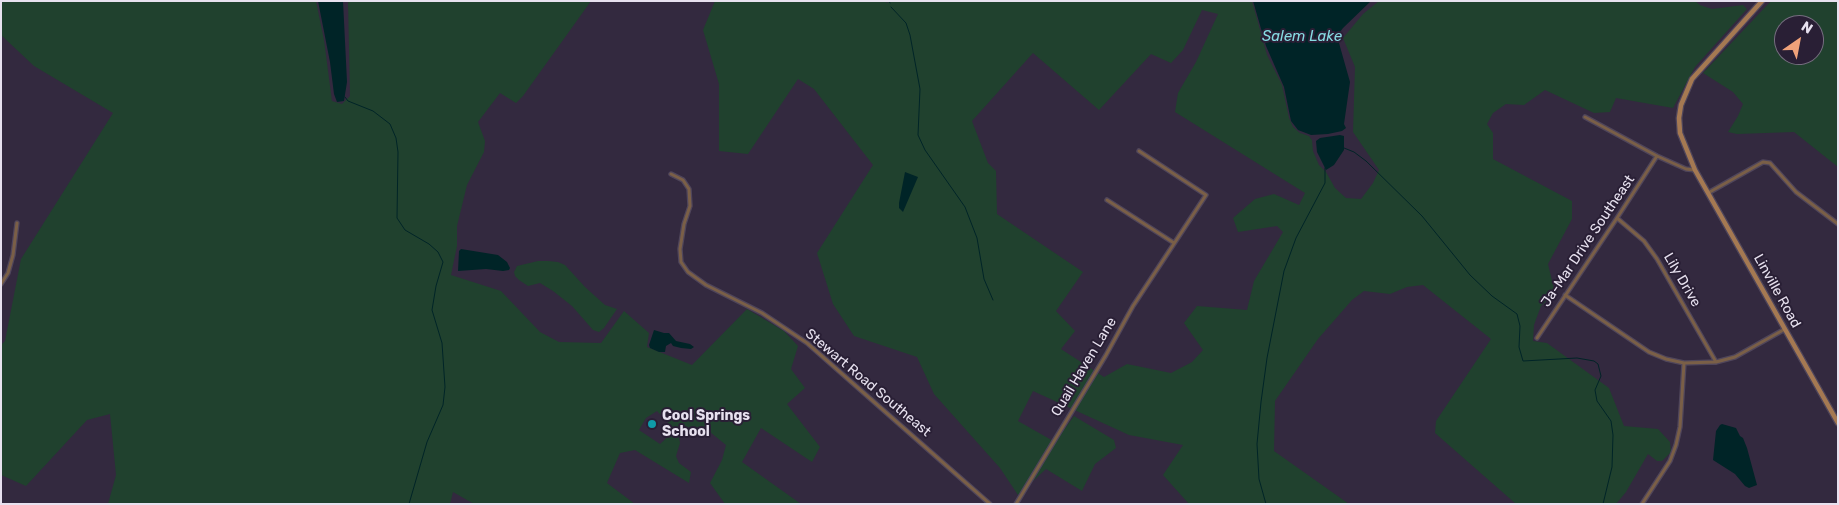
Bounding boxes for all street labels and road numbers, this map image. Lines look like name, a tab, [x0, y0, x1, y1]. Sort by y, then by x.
street label: Ja-Mar Drive Southeast	[1538, 172, 1638, 310]
street label: Lily Drive	[1660, 250, 1704, 310]
street label: Linville Road	[1750, 251, 1804, 331]
street label: Quail Haven Lane	[1048, 314, 1120, 420]
street label: Stewart Road Southeast	[802, 326, 934, 440]

